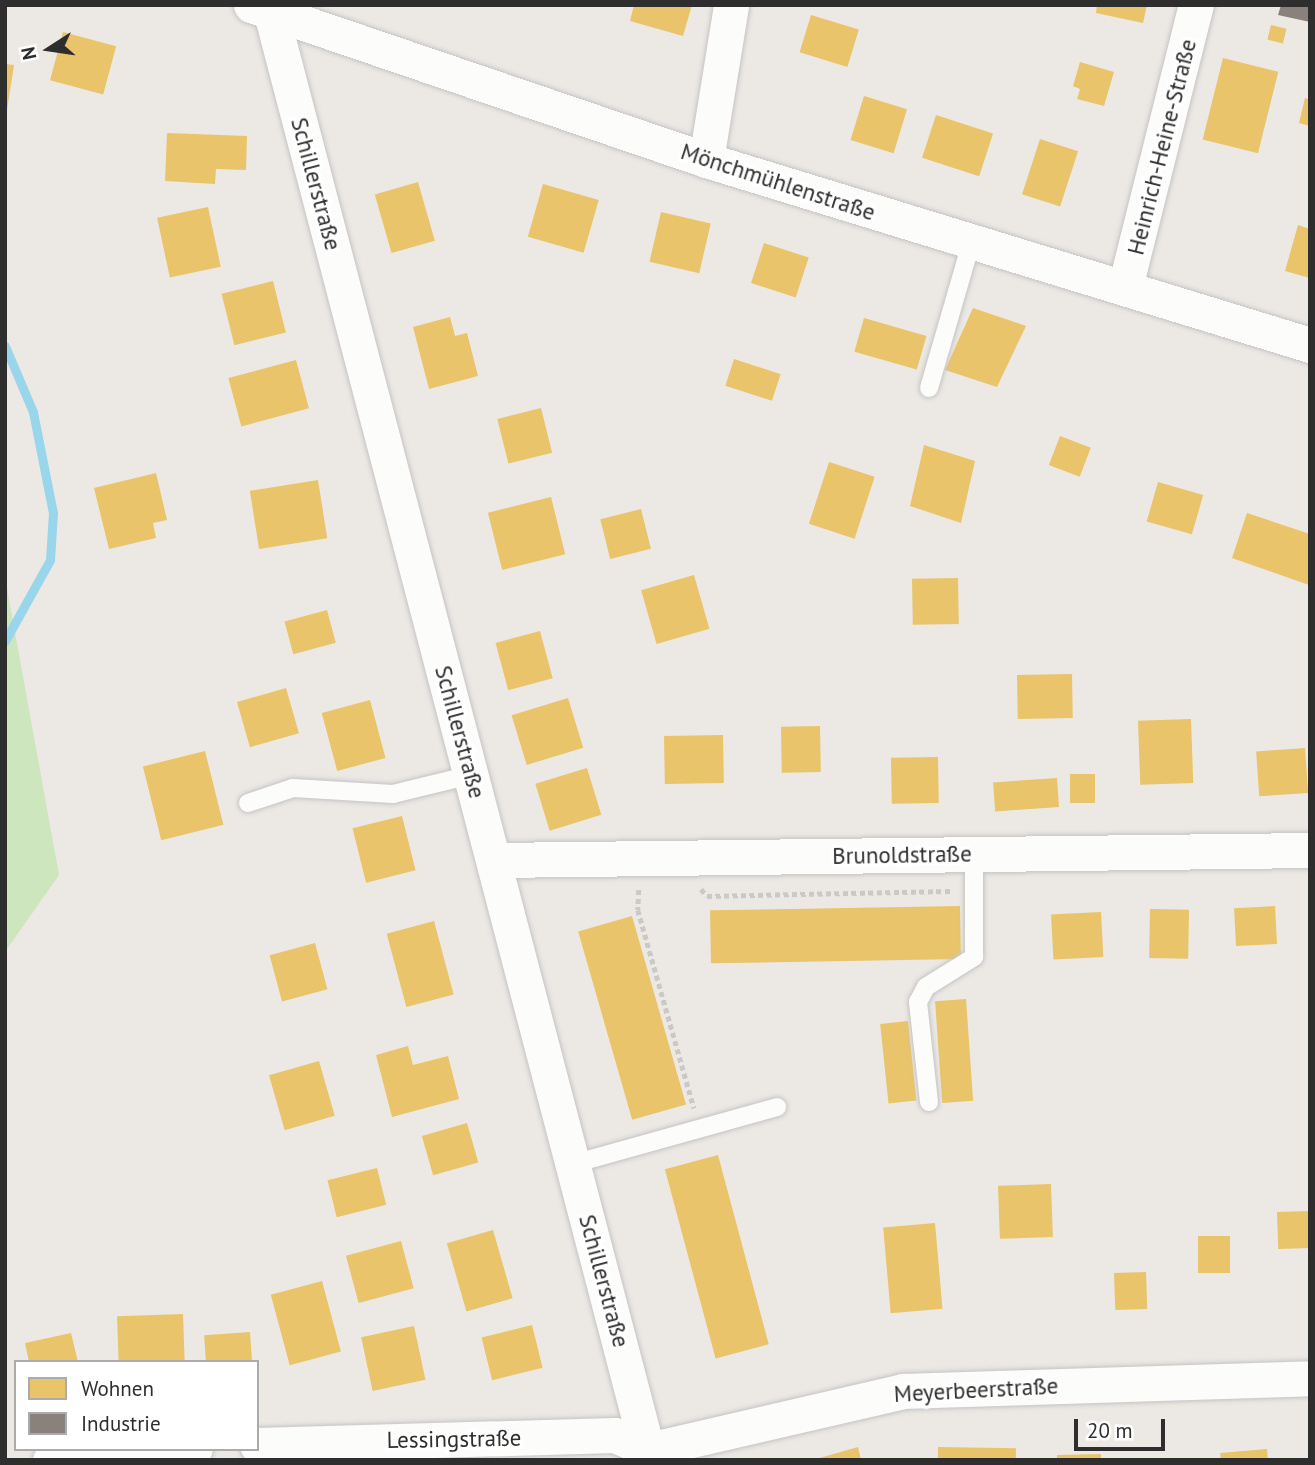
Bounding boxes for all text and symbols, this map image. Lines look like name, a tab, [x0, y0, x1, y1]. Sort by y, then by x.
north arrow	[14, 14, 84, 84]
street label: Heinrich-Heine-Straße	[1122, 36, 1202, 258]
text: N	[15, 45, 41, 62]
street label: Schillerstraße	[285, 115, 347, 253]
street label: Mönchmühlenstraße	[677, 138, 879, 226]
street label: Schillerstraße	[429, 663, 491, 801]
street label: Brunoldstraße	[832, 840, 972, 870]
street label: Schillerstraße	[573, 1212, 635, 1350]
legend	[14, 1360, 259, 1451]
street label: Meyerbeerstraße	[893, 1372, 1059, 1408]
text: Wohnen	[81, 1375, 154, 1402]
scale bar	[1077, 1406, 1168, 1450]
text: Industrie	[81, 1410, 161, 1437]
text: 20 m	[1087, 1417, 1133, 1444]
street label: Lessingstraße	[386, 1424, 522, 1454]

